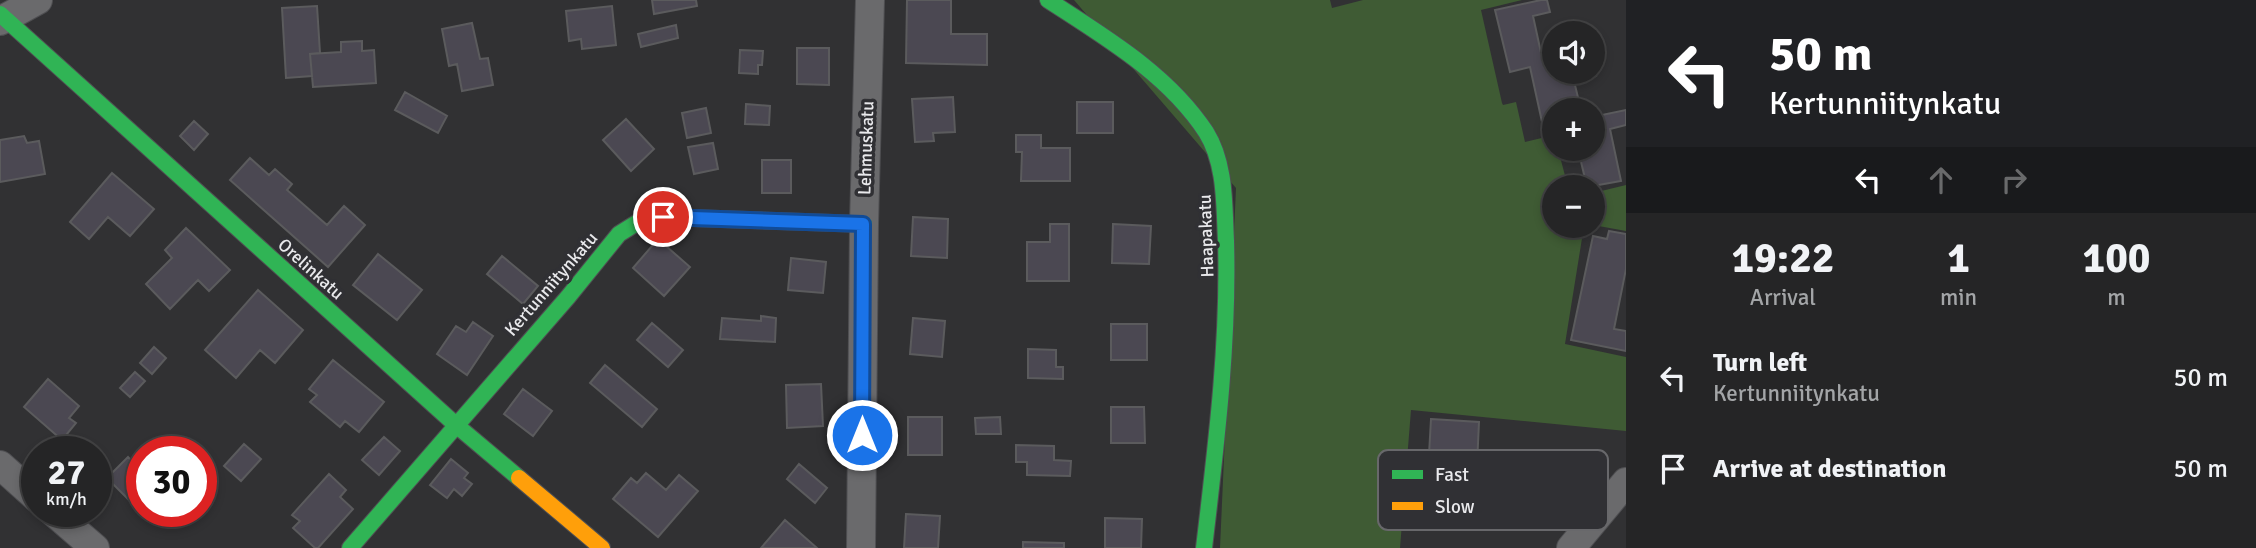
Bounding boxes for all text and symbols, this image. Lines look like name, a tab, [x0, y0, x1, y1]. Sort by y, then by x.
map controls	[1542, 21, 1605, 238]
button: sound	[1542, 21, 1605, 84]
text: 50 m	[1769, 24, 1872, 84]
icon: left	[1654, 28, 1745, 119]
text: Kertunniitynkatu	[1769, 84, 2001, 123]
button: +	[1542, 98, 1605, 161]
street label: Lehmuskatu	[853, 101, 879, 195]
icon: left	[1849, 161, 1887, 199]
icon: ahead	[1922, 161, 1960, 199]
icon: right	[1995, 161, 2033, 199]
button: −	[1542, 175, 1605, 238]
pin	[633, 187, 693, 247]
street label: Haapakatu	[1194, 194, 1218, 278]
icon: arrive	[644, 198, 682, 236]
street label: Kertunniitynkatu	[500, 227, 602, 341]
text: 19:22	[1731, 233, 1835, 284]
text: 1	[1947, 233, 1970, 284]
text: 100	[2082, 233, 2151, 284]
street label: Orelinkatu	[273, 234, 349, 304]
text: Arrival	[1750, 283, 1816, 312]
text: min	[1940, 283, 1977, 312]
text: m	[2107, 283, 2126, 312]
text: Turn left	[1713, 347, 1807, 379]
icon: left	[1654, 359, 1692, 397]
text: 50 m	[2173, 362, 2228, 394]
text: Kertunniitynkatu	[1713, 379, 1880, 408]
position arrow	[825, 398, 899, 472]
speed limit sign: 30	[126, 436, 217, 527]
legend	[1378, 450, 1608, 530]
icon: arrive	[1654, 450, 1692, 488]
text: 27	[48, 451, 85, 494]
text: Arrive at destination	[1713, 453, 1946, 485]
text: 50 m	[2173, 453, 2228, 485]
text: Fast	[1435, 463, 1469, 487]
text: km/h	[46, 488, 87, 510]
text: Slow	[1435, 495, 1475, 519]

